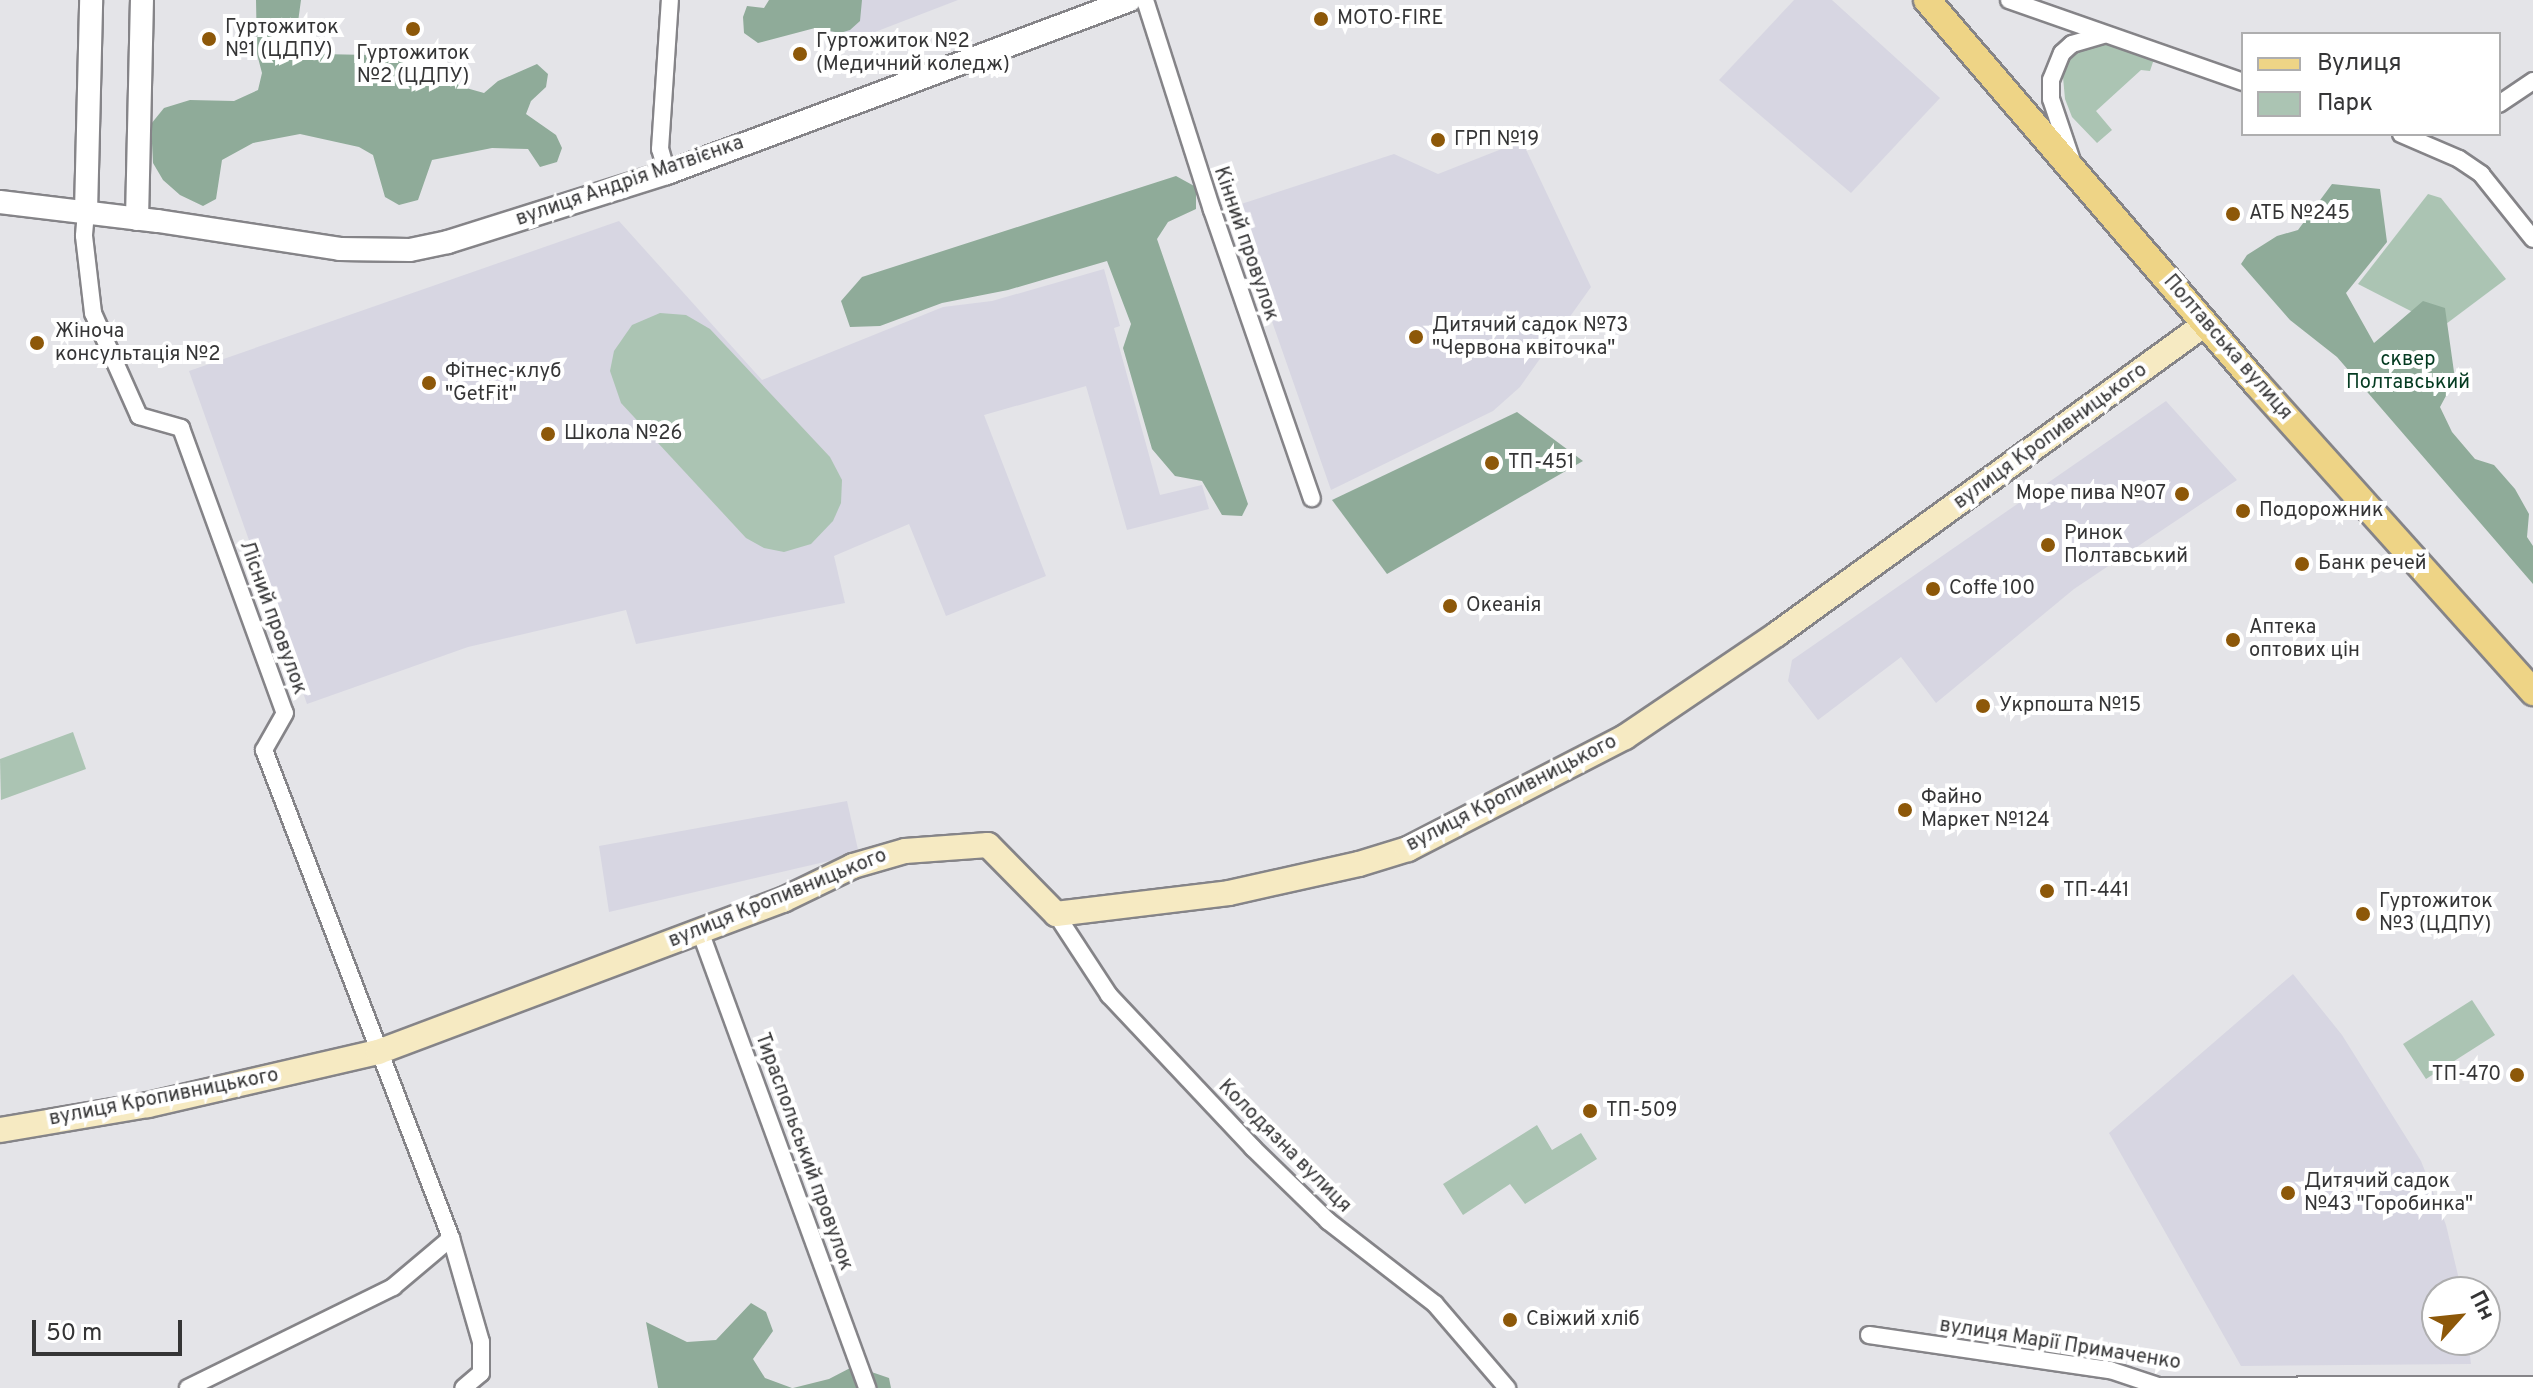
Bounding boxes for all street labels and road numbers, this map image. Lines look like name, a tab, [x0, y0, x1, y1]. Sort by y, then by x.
street label: вулиця Андрія Матвієнка	[513, 132, 747, 232]
street label: Кінний провулок	[1207, 164, 1283, 324]
street label: Полтавська вулиця	[2157, 271, 2297, 425]
street label: вулиця Кропивницького	[1950, 359, 2152, 515]
street label: Лісний провулок	[233, 538, 311, 698]
street label: вулиця Кропивницького	[1403, 730, 1621, 858]
street label: вулиця Кропивницького	[665, 844, 891, 954]
street label: Тираспольський провулок	[749, 1030, 857, 1274]
street label: вулиця Кропивницького	[47, 1064, 281, 1132]
street label: Колодязна вулиця	[1212, 1075, 1356, 1219]
street label: вулиця Марії Примаченко	[1938, 1314, 2182, 1376]

